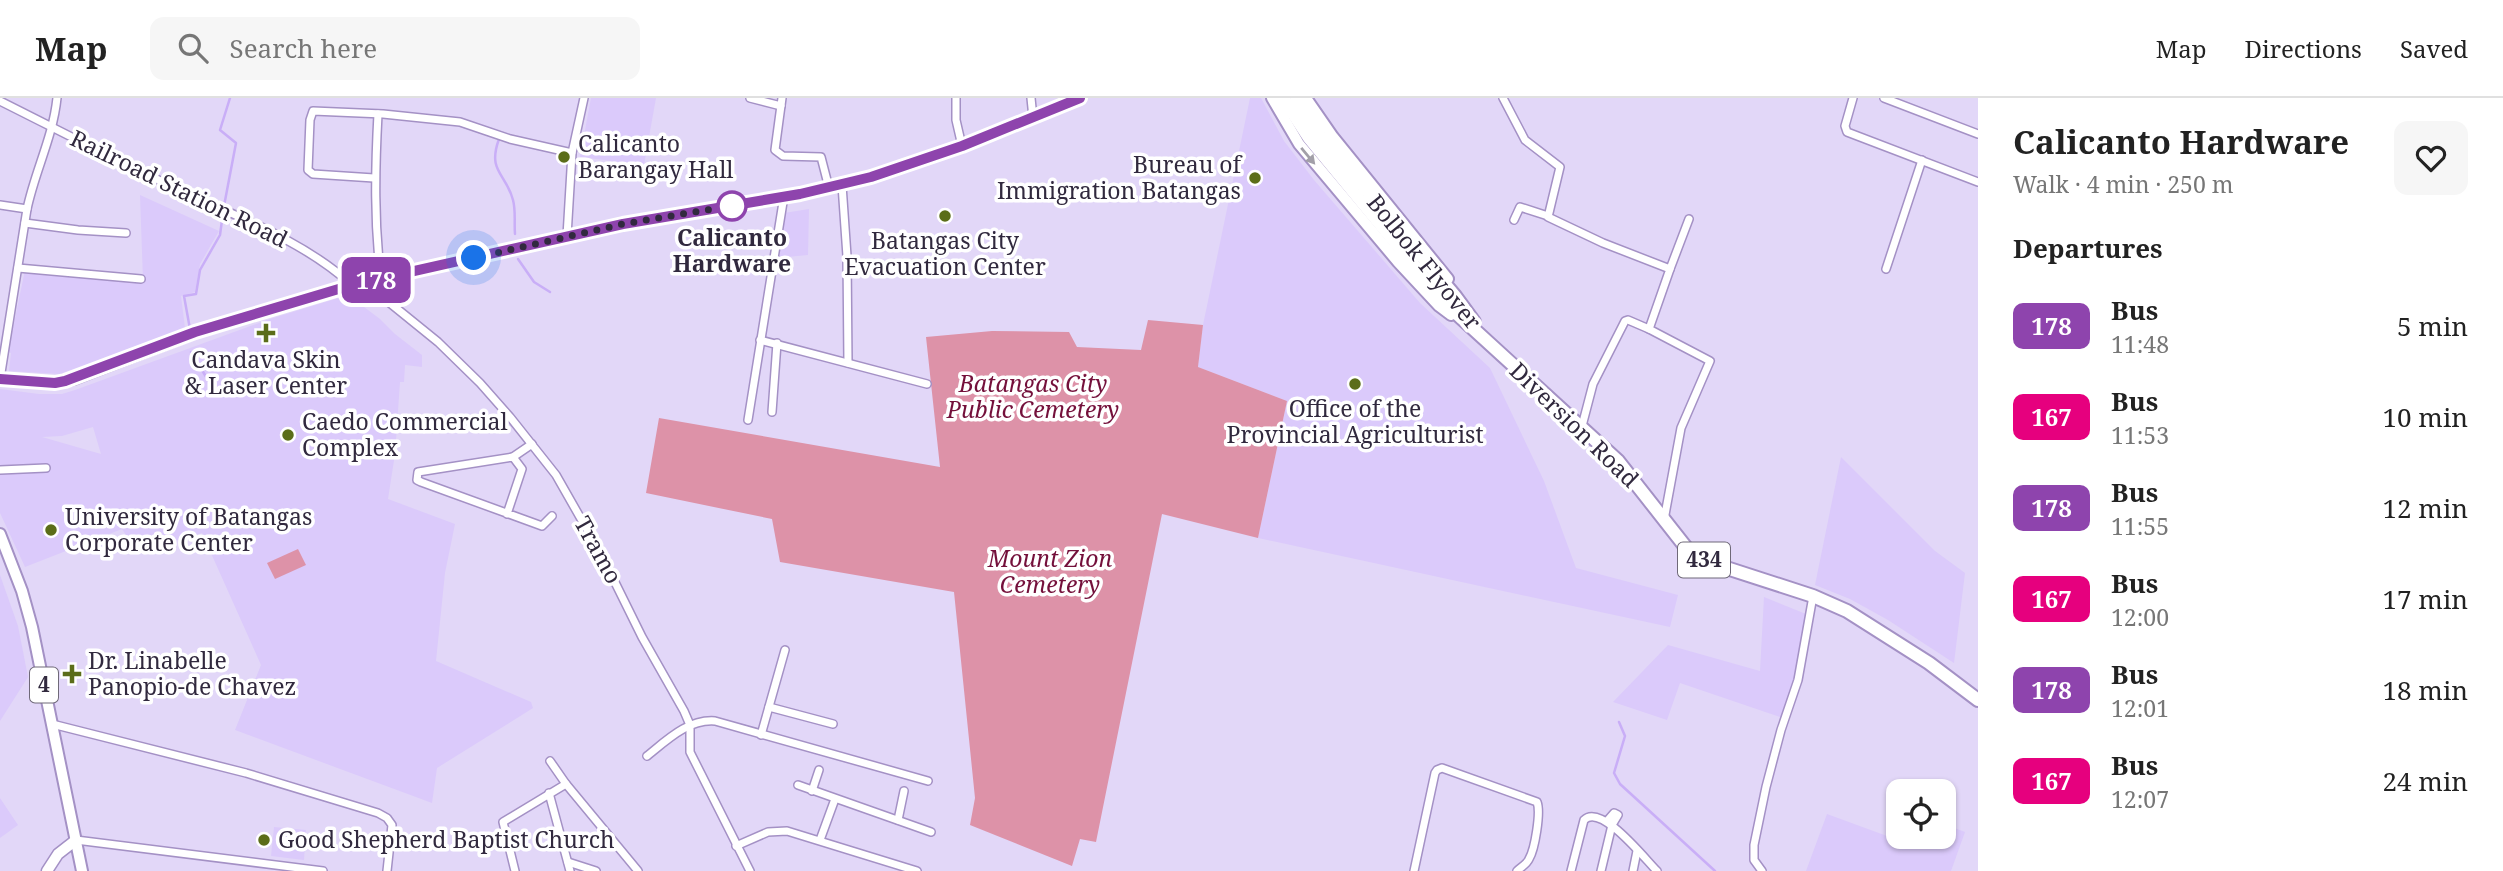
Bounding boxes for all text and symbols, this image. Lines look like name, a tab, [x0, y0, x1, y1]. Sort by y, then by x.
search box	[150, 17, 640, 80]
text: Map	[35, 26, 108, 71]
icon: search	[174, 29, 212, 67]
text: Search here	[230, 30, 377, 66]
text: Map	[2156, 32, 2207, 65]
text: Directions	[2245, 32, 2362, 65]
text: Saved	[2400, 32, 2468, 65]
text: Calicanto Hardware	[2013, 119, 2349, 164]
button: heart	[2394, 121, 2468, 195]
street label: Railroad Station Road	[65, 122, 294, 255]
place label: Calicanto Barangay Hall	[578, 127, 733, 185]
one-way arrow	[1301, 146, 1316, 164]
place label: Bureau of Immigration Batangas	[997, 148, 1244, 206]
marker: Calicanto Barangay Hall	[556, 149, 572, 165]
text: Walk · 4 min · 250 m	[2013, 168, 2233, 200]
marker: Bureau of Immigration Batangas	[1247, 170, 1263, 186]
street label: Bolbok Flyover	[1360, 187, 1489, 336]
marker: Calicanto Hardware	[717, 191, 747, 221]
marker: Batangas City Evacuation Center	[937, 208, 953, 224]
place label: Calicanto Hardware	[673, 221, 791, 279]
place label: Batangas City Evacuation Center	[844, 224, 1046, 282]
text: Departures	[2013, 230, 2163, 266]
your location	[456, 240, 491, 275]
line badge: 178	[336, 257, 416, 303]
text: 178	[356, 263, 396, 296]
text: Bus	[2111, 292, 2158, 328]
text: 5 min	[2397, 308, 2468, 344]
text: 178	[2031, 309, 2072, 342]
marker: Candava Skin & Laser Center	[256, 323, 276, 343]
text: 11:48	[2111, 328, 2169, 360]
place label: Candava Skin & Laser Center	[185, 343, 347, 401]
street label: Diversion Road	[1503, 354, 1646, 494]
park label: Batangas City Public Cemetery	[946, 367, 1119, 425]
marker: Office of the Provincial Agriculturist	[1347, 376, 1363, 392]
text: Bus	[2111, 383, 2158, 419]
place label: Office of the Provincial Agriculturist	[1227, 392, 1483, 450]
text: 10 min	[2383, 399, 2468, 435]
text: 167	[2031, 400, 2072, 433]
place label: Caedo Commercial Complex	[302, 405, 508, 463]
text: 11:53	[2111, 419, 2169, 451]
marker: Caedo Commercial Complex	[280, 427, 296, 443]
text: Bus	[2111, 474, 2158, 510]
text: 12 min	[2383, 490, 2468, 526]
text: 178	[2031, 491, 2072, 524]
place label: University of Batangas Corporate Center	[65, 500, 312, 558]
street label: Tramo	[567, 510, 630, 589]
text: 11:55	[2111, 510, 2169, 542]
marker: University of Batangas Corporate Center	[43, 522, 59, 538]
park label: Mount Zion Cemetery	[987, 542, 1113, 600]
road number: 434	[1678, 542, 1730, 578]
text: Bus	[2111, 565, 2158, 601]
text: 17 min	[2383, 581, 2468, 617]
text: 167	[2031, 582, 2072, 615]
text: 12:00	[2111, 601, 2169, 633]
place label: Dr. Linabelle Panopio-de Chavez	[88, 644, 296, 702]
text: Bus	[2111, 656, 2158, 692]
marker: Dr. Linabelle Panopio-de Chavez	[62, 664, 82, 684]
road number: 4	[30, 668, 58, 702]
text: 18 min	[2383, 672, 2468, 708]
text: 178	[2031, 673, 2072, 706]
text: 12:01	[2111, 692, 2169, 724]
text: Bus	[2111, 747, 2158, 783]
text: 24 min	[2383, 763, 2468, 799]
text: 167	[2031, 764, 2072, 797]
map controls	[1886, 779, 1956, 849]
button: locate	[1886, 779, 1956, 849]
text: 12:07	[2111, 783, 2169, 815]
place label: Good Shepherd Baptist Church	[278, 823, 615, 855]
marker: Good Shepherd Baptist Church	[256, 832, 272, 848]

